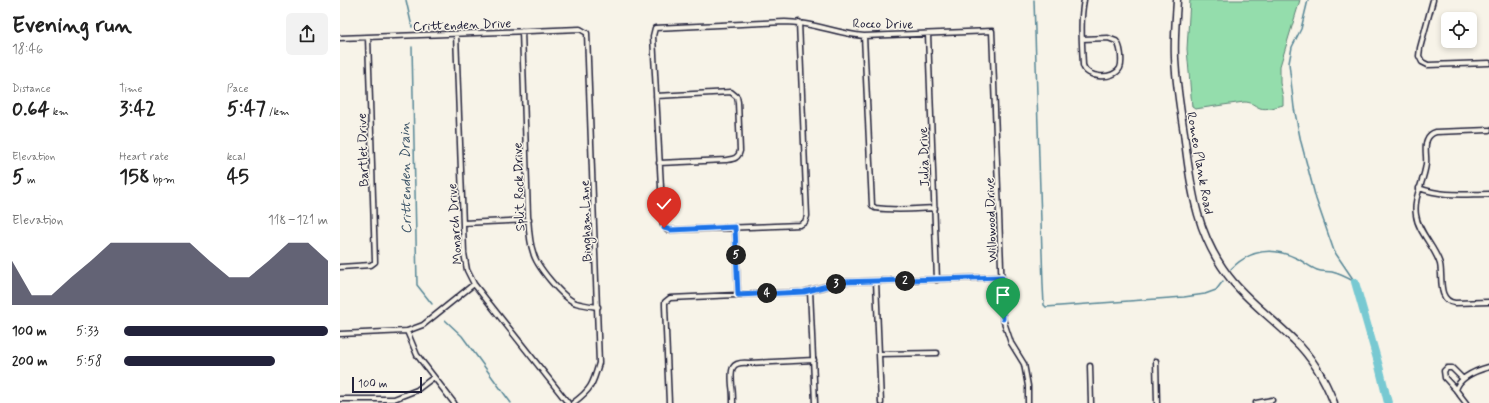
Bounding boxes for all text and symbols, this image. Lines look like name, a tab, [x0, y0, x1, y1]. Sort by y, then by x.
text: Evening run	[12, 12, 132, 40]
map controls	[1441, 12, 1477, 48]
button: locate	[1441, 12, 1477, 48]
button: share	[286, 13, 328, 55]
street label: Crittenden Drive	[413, 15, 512, 36]
street label: Rocco Drive	[852, 15, 914, 34]
text: 18:46	[12, 41, 43, 58]
text: Distance	[12, 82, 51, 96]
text: Time	[119, 82, 142, 96]
text: Pace	[227, 82, 249, 96]
text: 0.64	[12, 96, 50, 123]
text: 3:42	[119, 96, 156, 123]
text: 5:47	[227, 96, 266, 123]
text: km	[50, 105, 69, 119]
text: /km	[266, 105, 290, 119]
street label: Romeo Plank Road	[1182, 111, 1217, 216]
street label: Bartlet Drive	[354, 113, 373, 187]
water label: Crittenden Drain	[396, 122, 416, 234]
street label: Julia Drive	[915, 127, 934, 187]
street label: Split Rock Drive	[509, 142, 530, 232]
text: Elevation	[12, 150, 55, 164]
text: Heart rate	[119, 150, 169, 164]
text: kcal	[227, 150, 245, 164]
text: 5	[12, 164, 24, 191]
text: 158	[119, 164, 150, 191]
text: 45	[227, 164, 249, 191]
text: m	[24, 173, 36, 187]
text: bpm	[150, 173, 175, 187]
street label: Willowood Drive	[982, 177, 1001, 263]
street label: Bingham Lane	[577, 180, 597, 262]
street label: Monarch Drive	[444, 183, 467, 265]
pin	[647, 187, 681, 228]
icon: check	[653, 193, 675, 215]
text: Elevation	[12, 212, 63, 229]
text: 118–121 m	[268, 212, 328, 229]
pin: 5	[726, 245, 746, 265]
text: 5	[733, 248, 739, 262]
pin: 2	[895, 271, 915, 291]
pin: 3	[826, 274, 846, 294]
text: 2	[902, 274, 908, 288]
text: 3	[834, 277, 838, 291]
pin	[986, 278, 1020, 319]
pin: 4	[757, 283, 777, 303]
icon: arrive	[992, 284, 1014, 306]
text: 4	[764, 286, 770, 300]
text: 100 m	[12, 323, 47, 340]
text: 5:33	[76, 323, 99, 340]
text: 200 m	[12, 353, 47, 370]
text: 5:58	[76, 353, 102, 370]
scale bar	[352, 375, 422, 394]
text: 100 m	[358, 377, 388, 391]

